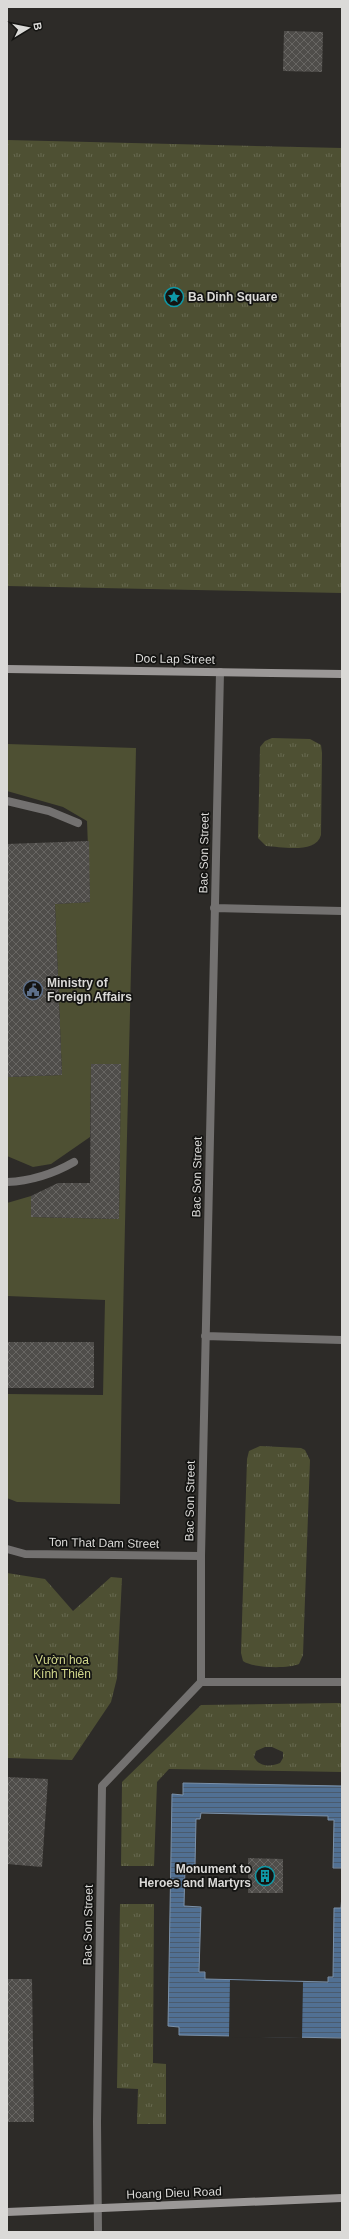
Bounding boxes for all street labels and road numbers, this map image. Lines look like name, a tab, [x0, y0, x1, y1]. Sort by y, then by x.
street label: Doc Lap Street	[135, 651, 216, 667]
street label: Bac Son Street	[196, 812, 212, 893]
street label: Bac Son Street	[189, 1136, 205, 1217]
street label: Bac Son Street	[182, 1460, 198, 1541]
street label: Ton That Dam Street	[49, 1535, 160, 1551]
street label: Bac Son Street	[80, 1884, 96, 1965]
street label: Hoang Dieu Road	[126, 2184, 222, 2202]

